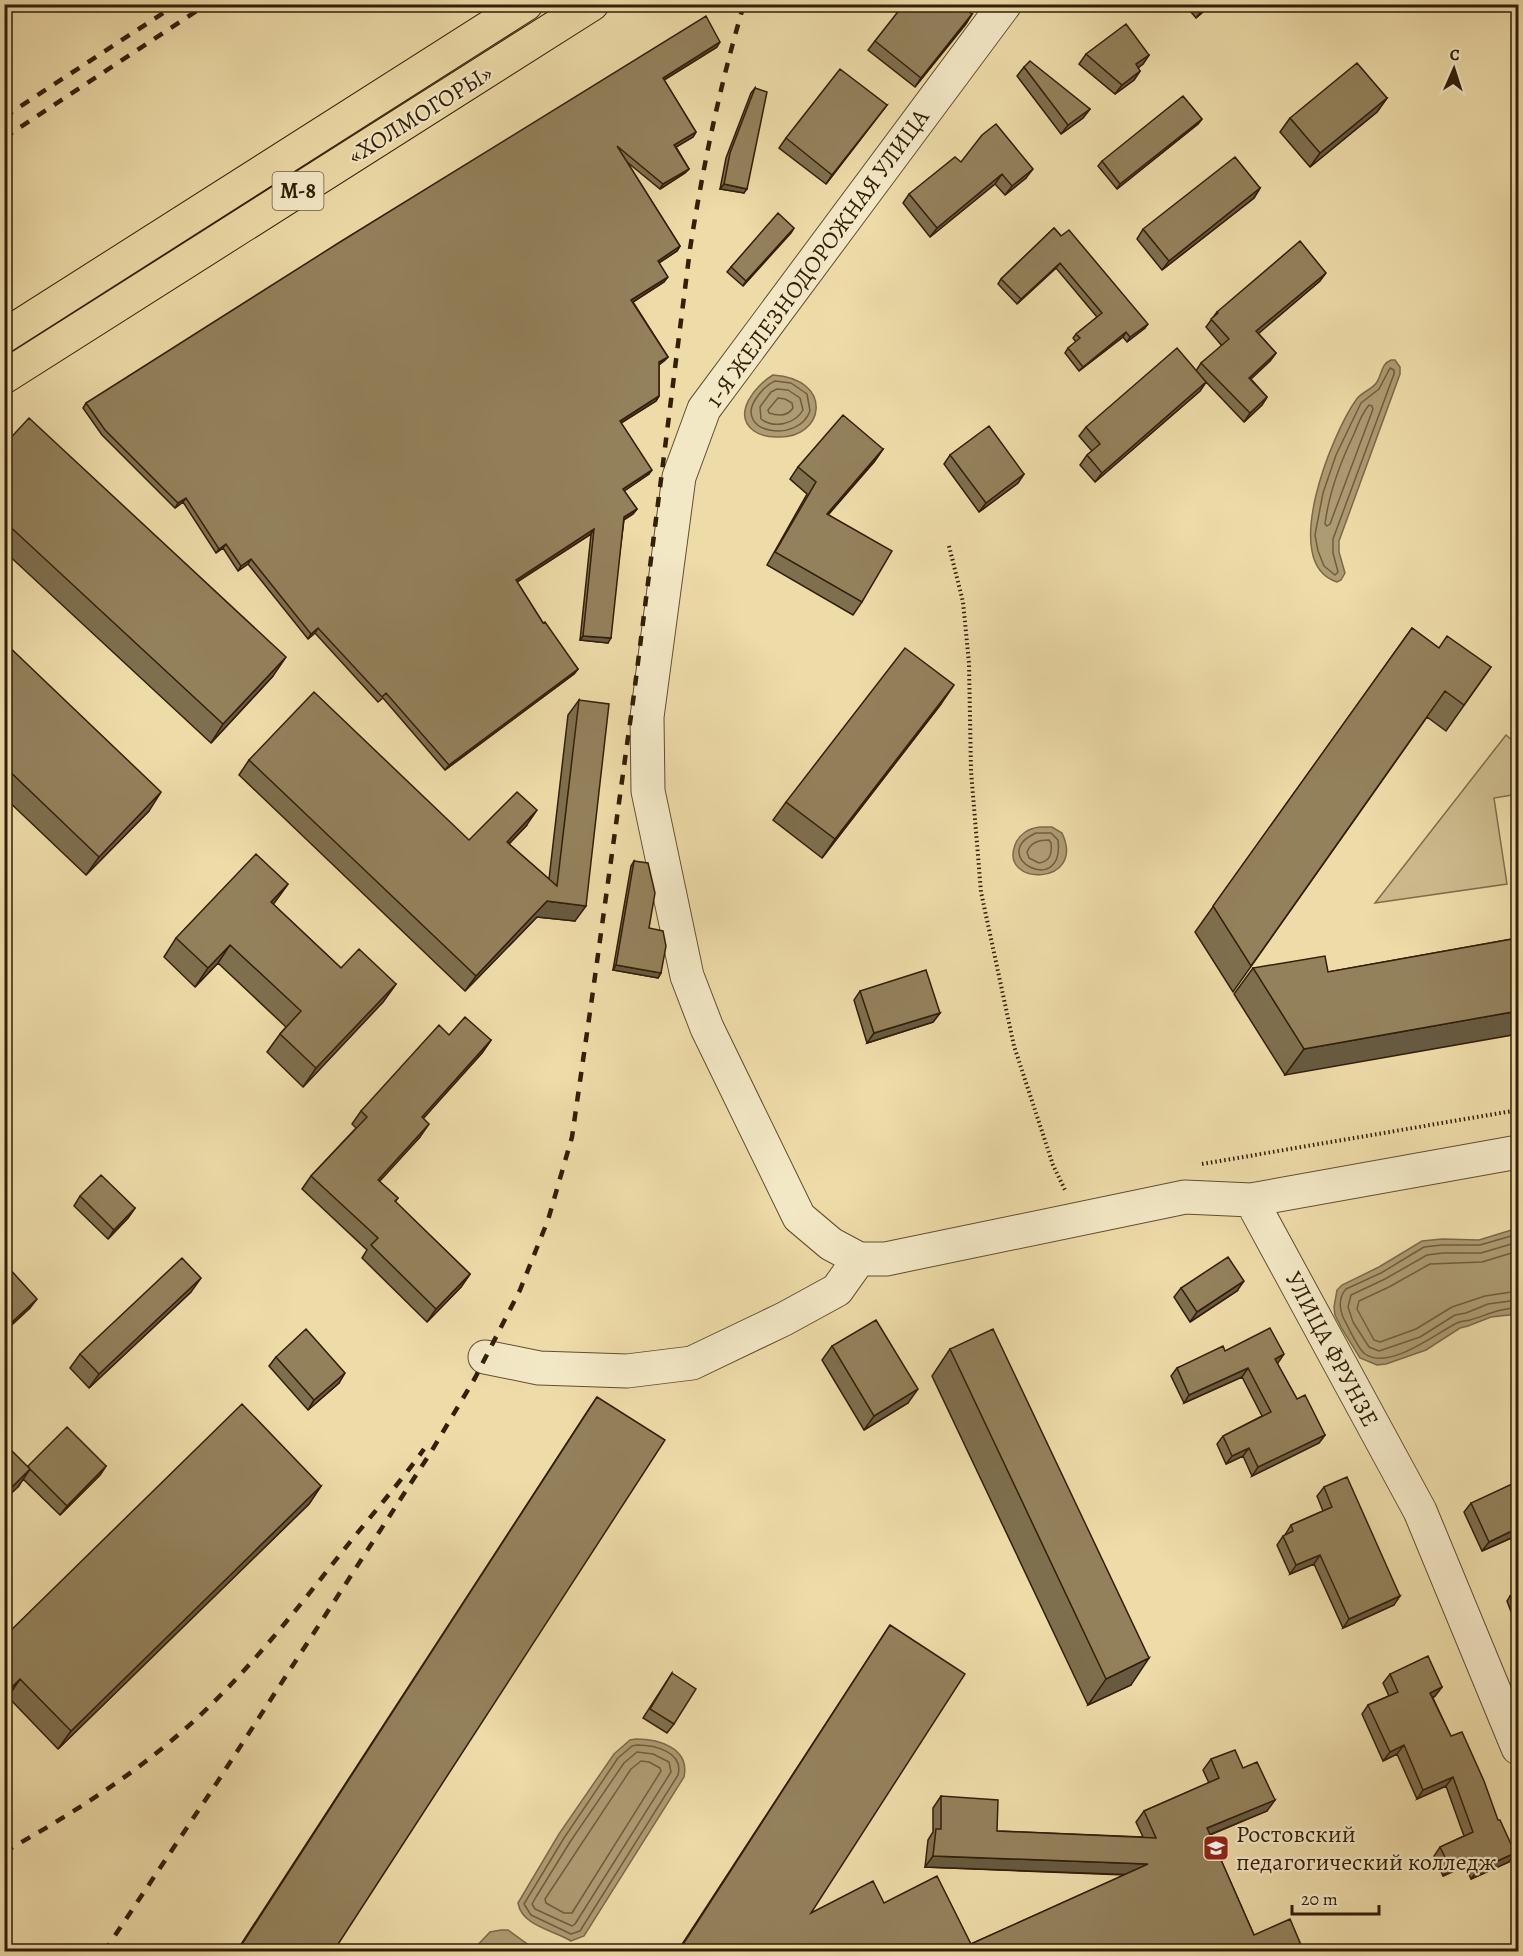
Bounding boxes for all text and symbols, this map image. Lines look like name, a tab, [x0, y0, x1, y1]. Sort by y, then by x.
north arrow	[1424, 39, 1484, 99]
text: С	[1449, 44, 1460, 66]
street label: «ХОЛМОГОРЫ»	[341, 57, 499, 171]
street label: 1-Я ЖЕЛЕЗНОДОРОЖНАЯ УЛИЦА	[698, 102, 937, 414]
road number: М-8	[272, 172, 324, 210]
street label: УЛИЦА ФРУНЗЕ	[1278, 1266, 1386, 1432]
place label: Ростовский педагогический колледж	[1236, 1818, 1497, 1878]
school or university icon: Ростовский педагогический колледж	[1201, 1833, 1231, 1863]
scale bar	[1292, 1878, 1379, 1916]
text: 20 m	[1301, 1887, 1338, 1911]

